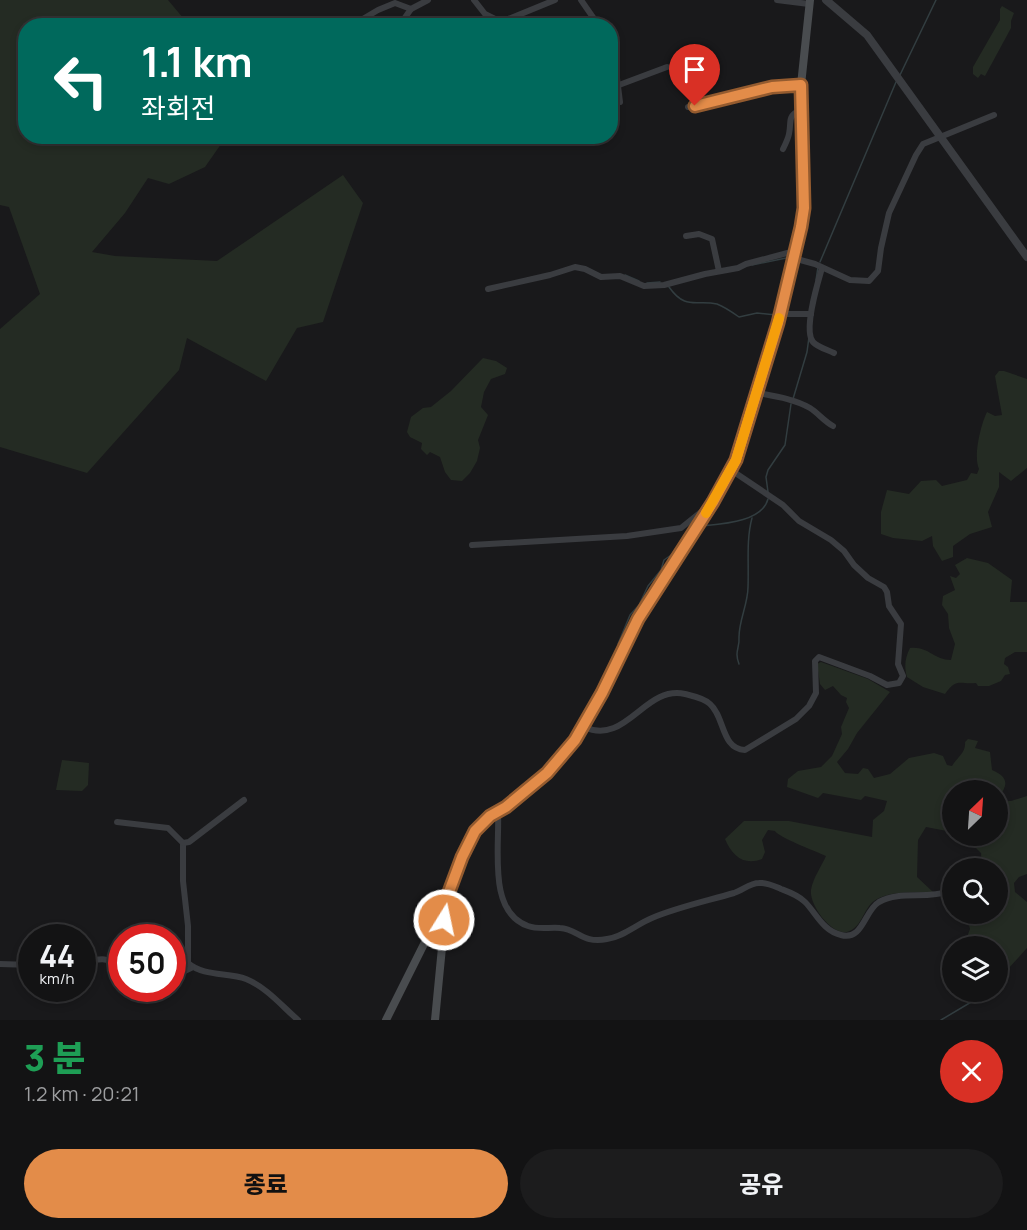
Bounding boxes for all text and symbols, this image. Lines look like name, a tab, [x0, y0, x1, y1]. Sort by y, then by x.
text: 1.1 km	[141, 32, 253, 90]
icon: left	[42, 42, 120, 120]
pin	[669, 44, 720, 106]
icon: arrive	[678, 53, 711, 86]
text: 좌회전	[141, 89, 216, 126]
north arrow	[942, 780, 1008, 846]
map controls	[942, 780, 1008, 1002]
button: search	[942, 858, 1008, 924]
position arrow	[412, 888, 476, 952]
speed limit sign: 50	[108, 924, 186, 1002]
text: 44	[39, 935, 75, 976]
button: layers	[942, 936, 1008, 1002]
text: km/h	[40, 968, 74, 989]
text: 3 분	[24, 1033, 86, 1082]
button: close	[940, 1040, 1003, 1103]
text: 1.2 km · 20:21	[24, 1080, 140, 1107]
button: 종료	[24, 1149, 508, 1218]
button: 공유	[520, 1149, 1003, 1218]

